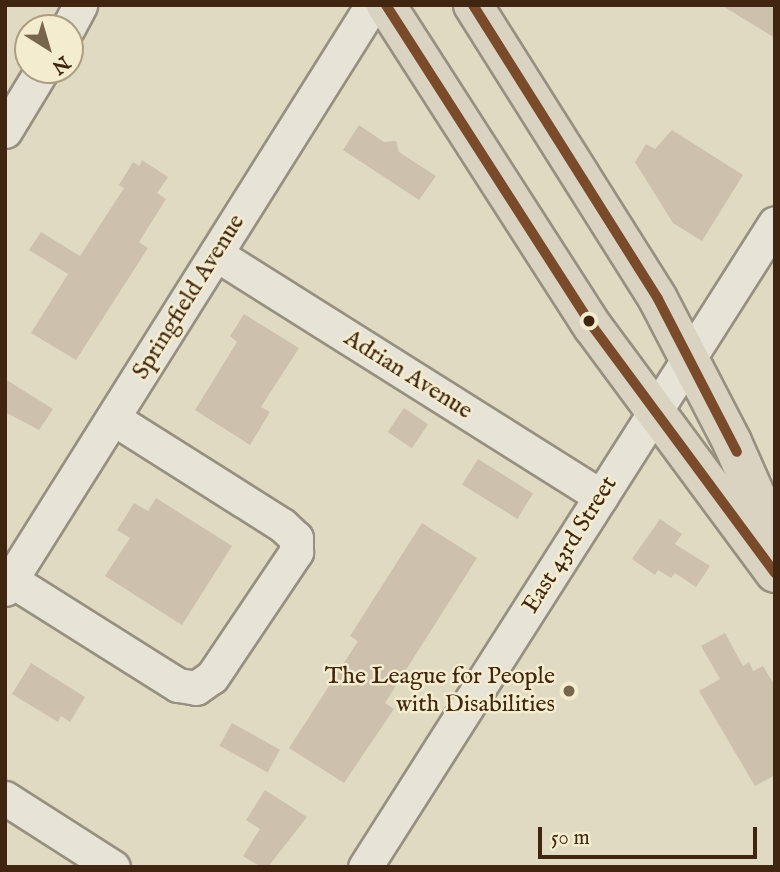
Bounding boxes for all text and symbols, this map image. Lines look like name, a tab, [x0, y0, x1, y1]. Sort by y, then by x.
north arrow	[14, 14, 84, 84]
text: N	[47, 50, 74, 79]
street label: Springfield Avenue	[127, 209, 251, 385]
unlabelled marker	[582, 314, 596, 328]
street label: Adrian Avenue	[338, 324, 478, 426]
street label: East 43rd Street	[516, 471, 624, 619]
place label: The League for People with Disabilities	[325, 663, 555, 719]
marker: The League for People with Disabilities	[561, 683, 577, 699]
scale bar	[542, 812, 761, 856]
text: 50 m	[551, 825, 590, 852]

